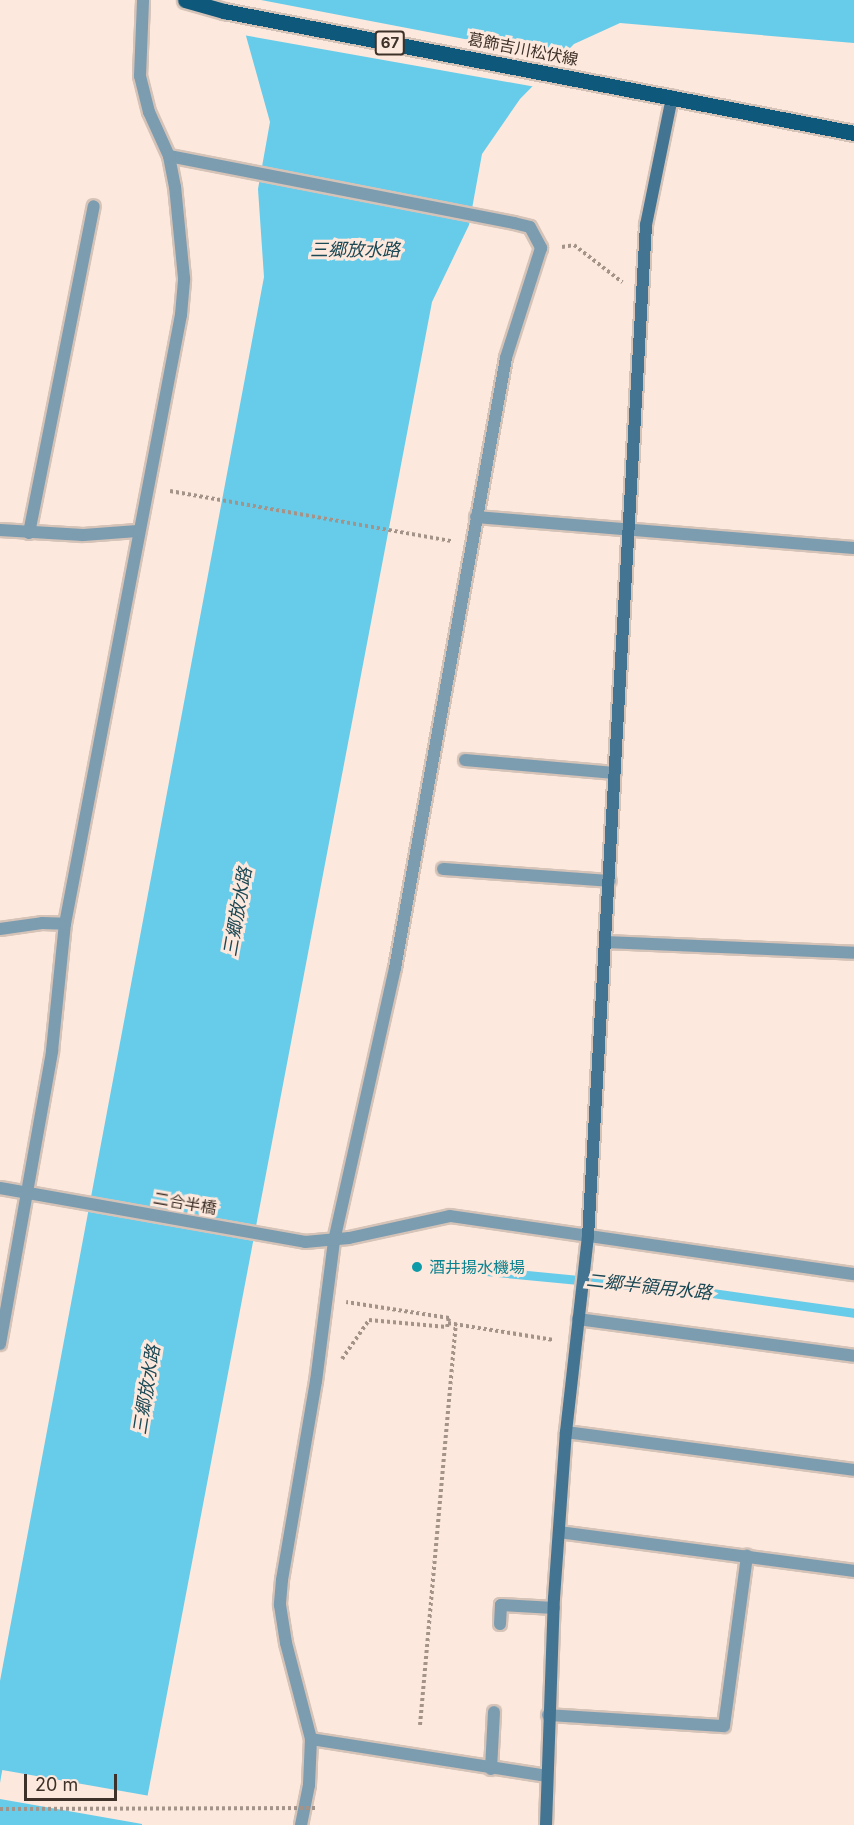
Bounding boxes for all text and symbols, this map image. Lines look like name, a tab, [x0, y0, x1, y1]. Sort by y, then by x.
street label: 葛飾吉川松伏線	[466, 29, 580, 69]
road number: 67	[374, 31, 406, 55]
water label: 三郷放水路	[310, 239, 400, 261]
water label: 三郷放水路	[220, 866, 256, 958]
street label: 二合半橋	[152, 1188, 218, 1218]
place label: 酒井揚水機場	[429, 1257, 525, 1277]
marker: 酒井揚水機場	[410, 1260, 424, 1274]
water label: 二郷半領用水路	[585, 1270, 713, 1304]
water label: 三郷放水路	[129, 1344, 165, 1436]
scale bar	[27, 1762, 120, 1800]
text: 20 m	[35, 1774, 78, 1795]

